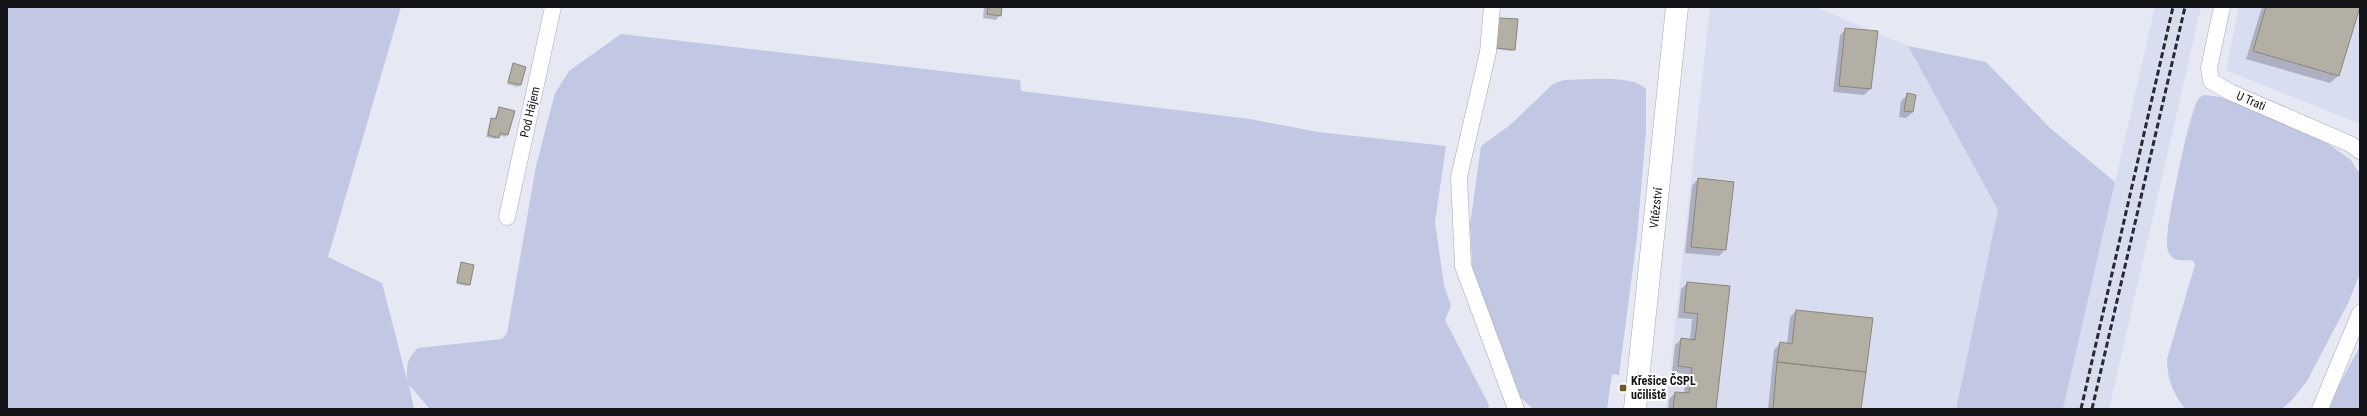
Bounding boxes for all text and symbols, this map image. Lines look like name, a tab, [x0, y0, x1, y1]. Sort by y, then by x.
street label: Pod Hájem	[517, 85, 543, 139]
street label: U Trati	[2234, 89, 2268, 113]
street label: Vítězství	[1647, 186, 1665, 229]
place label: Křešice ČSPL učiliště	[1631, 373, 1696, 402]
marker: Křešice ČSPL učiliště	[1618, 383, 1628, 393]

